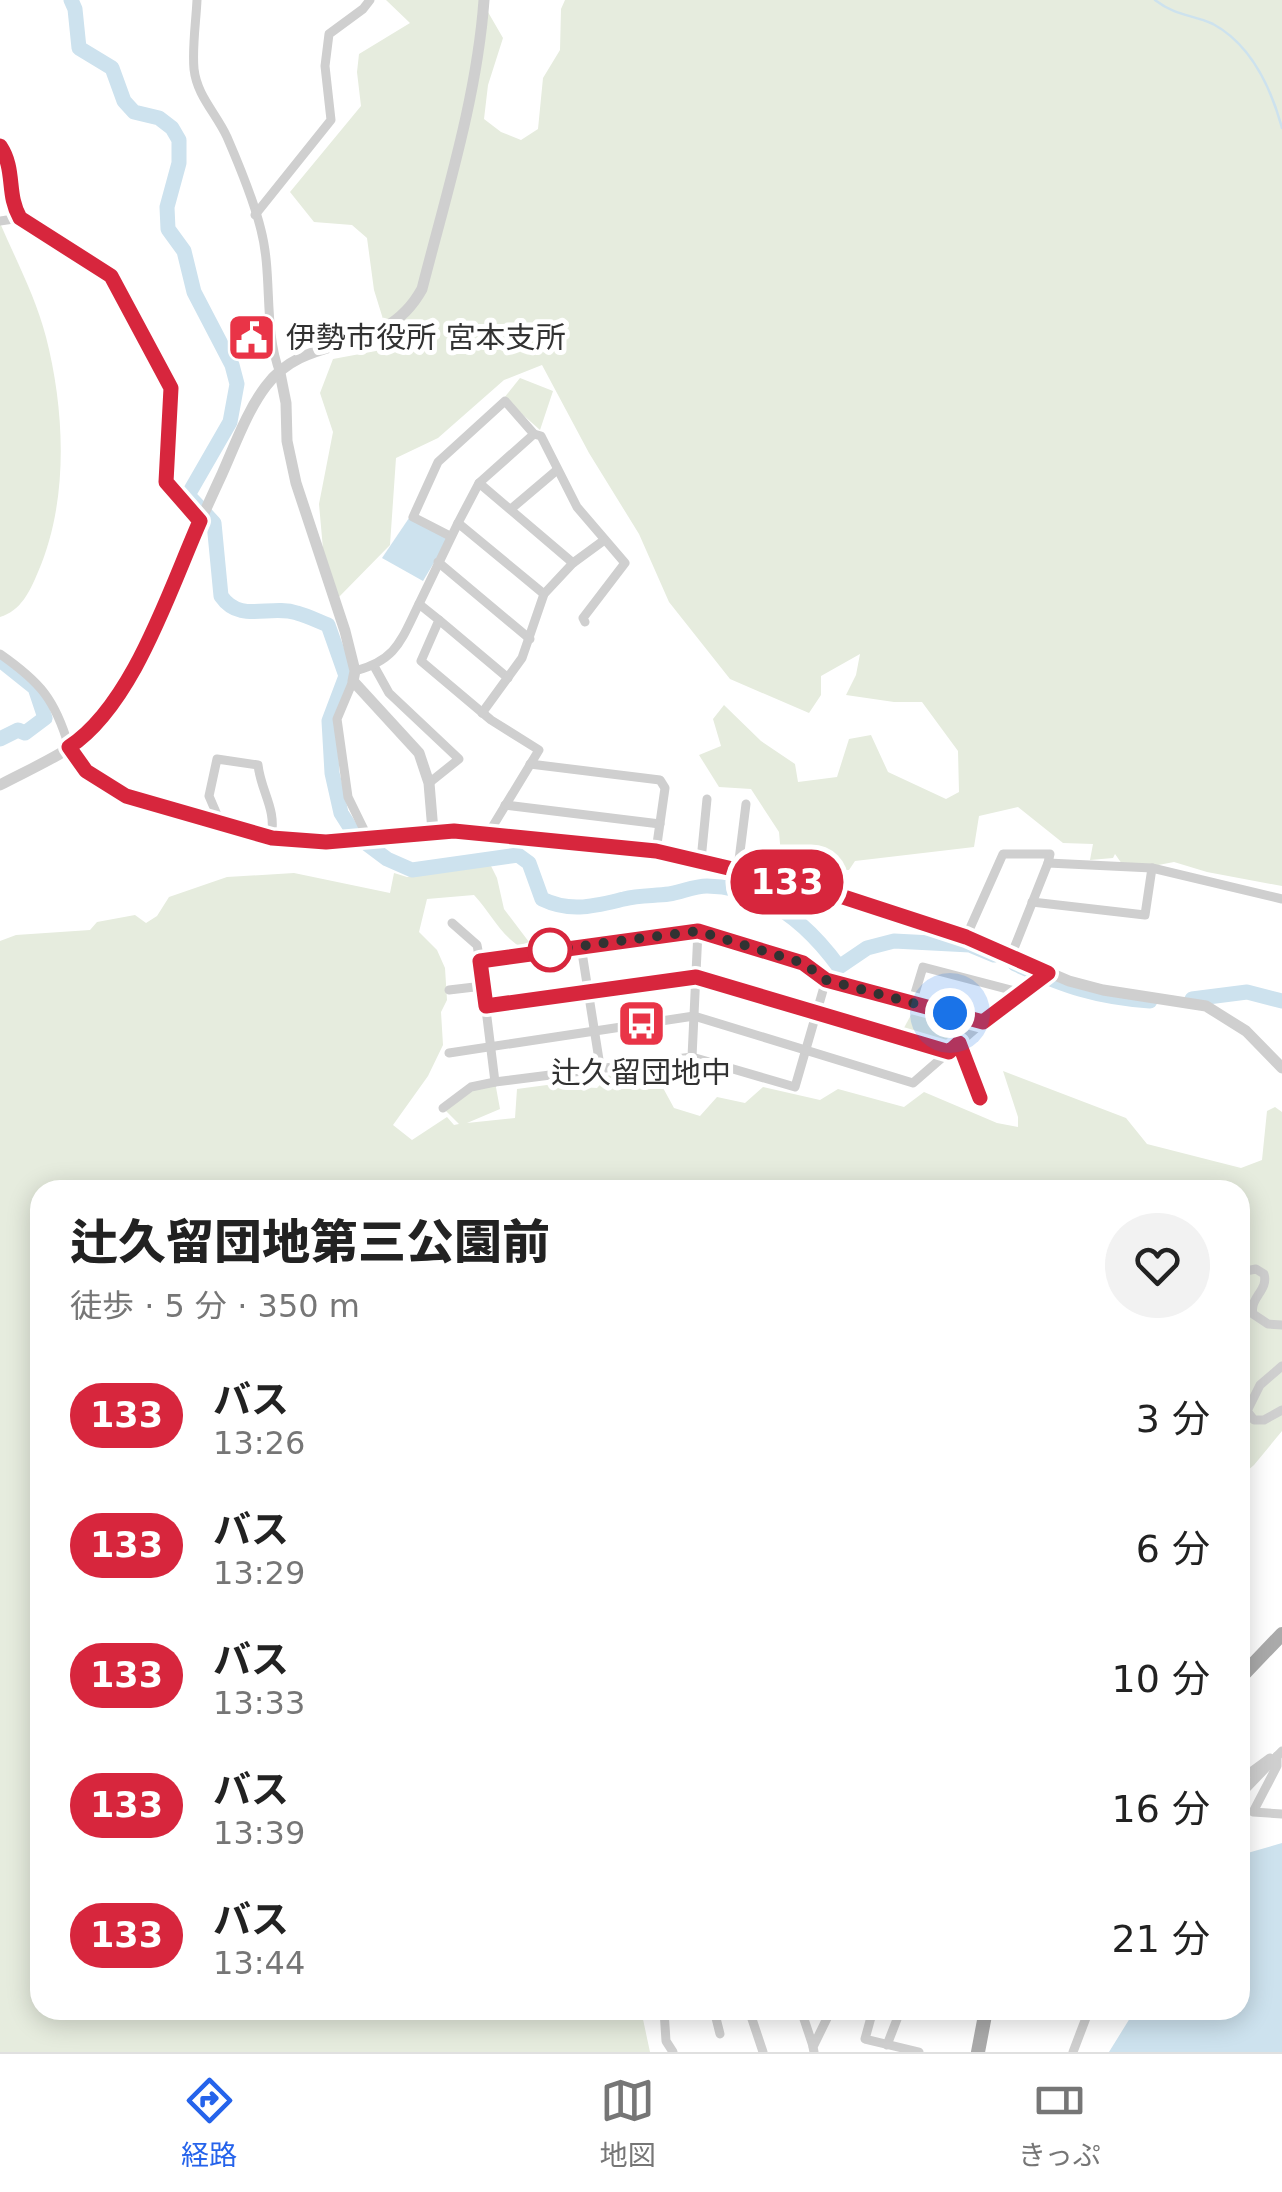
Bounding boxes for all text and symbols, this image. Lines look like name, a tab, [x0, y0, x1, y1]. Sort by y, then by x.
public building icon: 伊勢市役所 宮本支所	[225, 312, 277, 364]
place label: 伊勢市役所 宮本支所	[286, 320, 566, 355]
line badge: 133	[730, 850, 844, 914]
text: 133	[750, 862, 824, 902]
unlabelled marker	[529, 929, 571, 971]
your location	[925, 988, 975, 1038]
bus stop icon: 辻久留団地中	[615, 998, 667, 1050]
place label: 辻久留団地中	[551, 1055, 731, 1090]
button: heart	[1105, 1213, 1210, 1318]
text: 辻久留団地第三公園前	[70, 1214, 550, 1270]
text: 徒歩 · 5 分 · 350 m	[70, 1287, 360, 1325]
text: バス	[213, 1378, 289, 1422]
text: 133	[90, 1395, 163, 1435]
text: 3 分	[1136, 1397, 1210, 1441]
text: 13:26	[213, 1424, 305, 1462]
text: バス	[213, 1508, 289, 1552]
text: 133	[90, 1525, 163, 1565]
text: 6 分	[1136, 1527, 1210, 1571]
text: 13:29	[213, 1554, 305, 1592]
text: バス	[213, 1638, 289, 1682]
text: 133	[90, 1655, 163, 1695]
text: 10 分	[1112, 1657, 1210, 1701]
text: 13:33	[213, 1684, 305, 1722]
text: バス	[213, 1768, 289, 1812]
text: 133	[90, 1785, 163, 1825]
text: 16 分	[1112, 1787, 1210, 1831]
text: 13:39	[213, 1814, 305, 1852]
text: バス	[213, 1898, 289, 1942]
text: 133	[90, 1915, 163, 1955]
text: 21 分	[1112, 1917, 1210, 1961]
text: 13:44	[213, 1944, 305, 1982]
tab: 経路	[181, 2073, 237, 2173]
tab: 地図	[600, 2073, 656, 2173]
tab: きっぷ	[1018, 2073, 1101, 2173]

